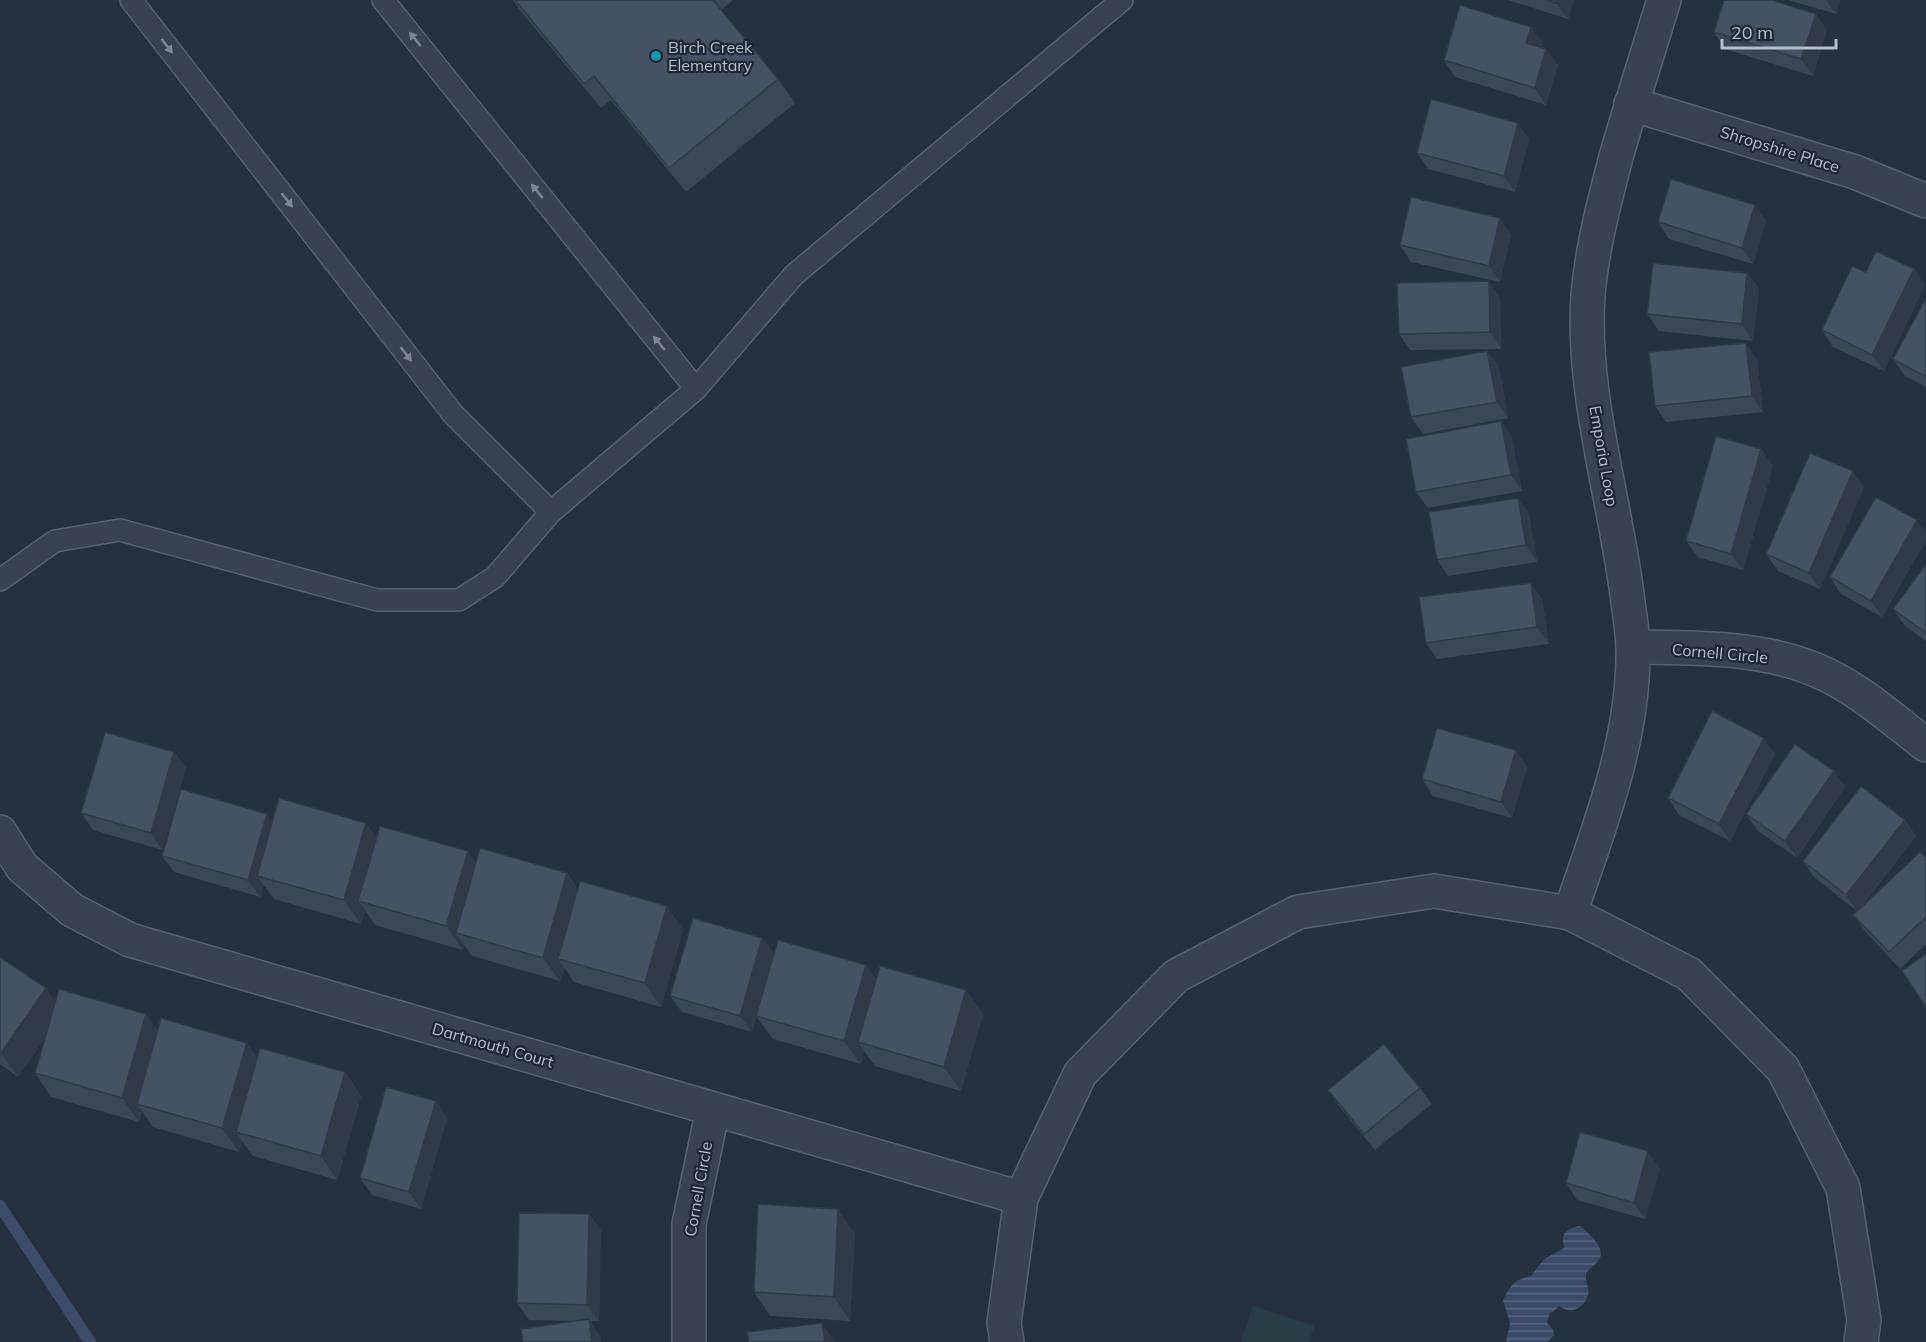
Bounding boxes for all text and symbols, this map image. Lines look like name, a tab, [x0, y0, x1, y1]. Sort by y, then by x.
scale bar	[1722, 12, 1836, 50]
text: 20 m	[1731, 21, 1773, 44]
one-way arrow	[409, 32, 421, 47]
place label: Birch Creek Elementary	[668, 37, 753, 75]
one-way arrow	[161, 38, 174, 54]
marker: Birch Creek Elementary	[649, 49, 663, 63]
street label: Shropshire Place	[1718, 121, 1842, 177]
one-way arrow	[531, 184, 543, 199]
one-way arrow	[280, 192, 293, 208]
one-way arrow	[653, 336, 665, 351]
one-way arrow	[400, 346, 413, 362]
street label: Emporia Loop	[1585, 404, 1623, 508]
street label: Cornell Circle	[1671, 639, 1769, 667]
street label: Dartmouth Court	[430, 1018, 556, 1072]
street label: Cornell Circle	[680, 1140, 716, 1238]

